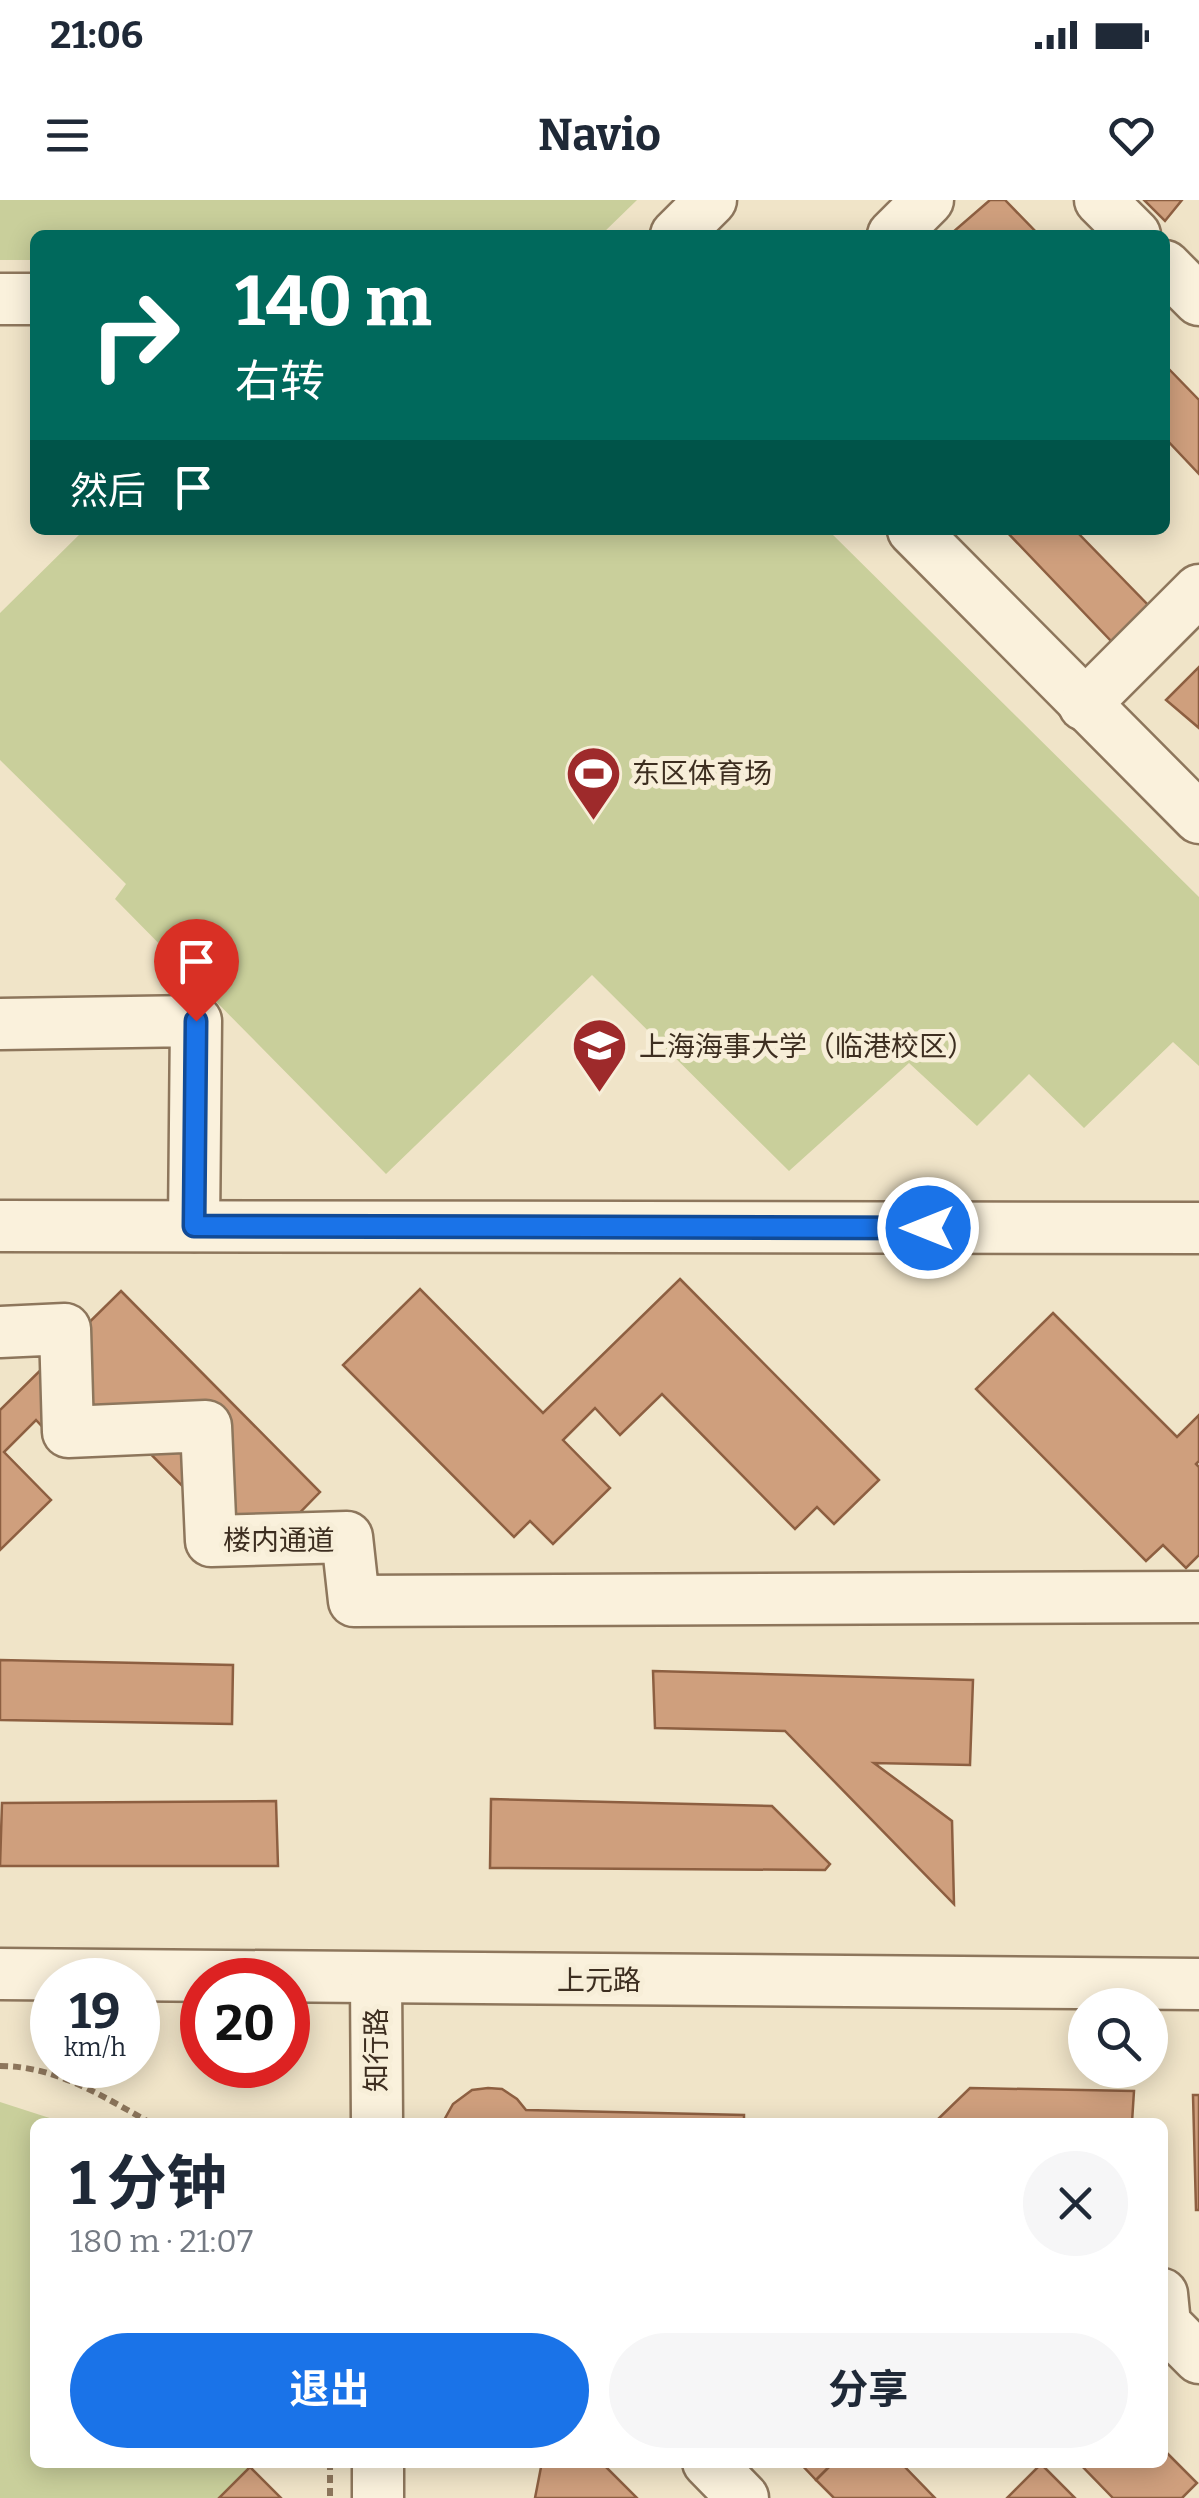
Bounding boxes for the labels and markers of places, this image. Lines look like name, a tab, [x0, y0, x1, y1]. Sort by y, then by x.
sports icon: 东区体育场	[563, 743, 623, 822]
place label: 东区体育场	[632, 757, 772, 790]
pin	[154, 919, 239, 1022]
school or university icon: 上海海事大学（临港校区）	[570, 1016, 630, 1095]
place label: 上海海事大学（临港校区）	[639, 1030, 975, 1063]

